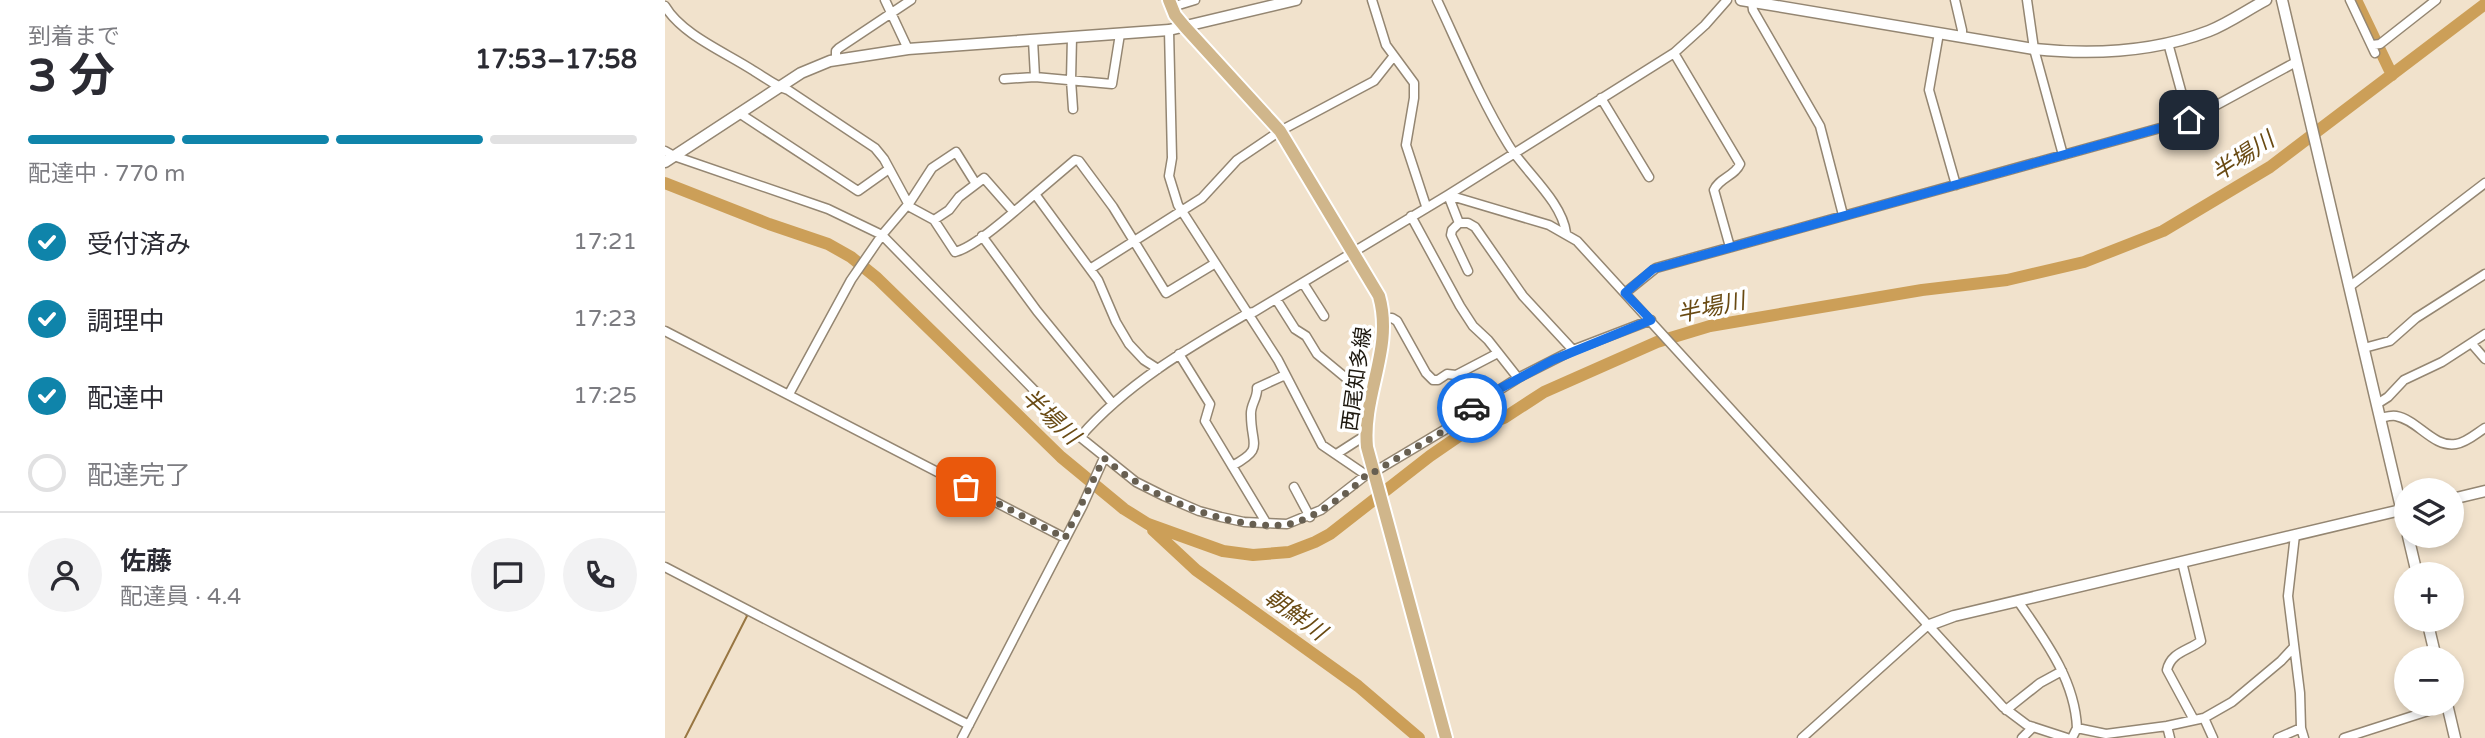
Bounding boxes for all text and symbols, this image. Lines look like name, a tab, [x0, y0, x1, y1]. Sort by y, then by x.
text: 到着まで	[28, 23, 120, 51]
text: 17:53–17:58	[475, 44, 637, 75]
text: 3 分	[28, 49, 115, 104]
pin	[2159, 90, 2219, 150]
icon: home	[2170, 101, 2208, 139]
water label: 半場川	[2206, 125, 2282, 188]
text: 配達中 · 770 m	[28, 160, 185, 188]
icon: check	[28, 223, 66, 261]
text: 17:21	[573, 228, 637, 256]
text: 受付済み	[87, 229, 191, 260]
water label: 半場川	[1674, 287, 1751, 329]
icon: check	[28, 300, 66, 338]
text: 17:23	[573, 305, 637, 333]
text: 調理中	[87, 306, 165, 337]
street label: 西尾知多線	[1337, 325, 1377, 433]
courier	[1437, 373, 1507, 443]
icon: check	[28, 377, 66, 415]
text: 17:25	[573, 382, 637, 410]
text: 配達中	[87, 383, 165, 414]
water label: 半場川	[1015, 383, 1087, 453]
icon: car	[1453, 389, 1491, 427]
pin	[936, 457, 996, 517]
text: 配達完了	[87, 460, 191, 491]
icon: bag	[947, 468, 985, 506]
map controls	[2394, 478, 2464, 716]
button: layers	[2394, 478, 2464, 548]
button: person	[28, 538, 102, 612]
button: chat	[471, 538, 545, 612]
button: phone	[563, 538, 637, 612]
text: 佐藤	[120, 546, 172, 577]
button: +	[2394, 562, 2464, 632]
text: 配達員 · 4.4	[120, 583, 241, 611]
water label: 朝鮮川	[1259, 583, 1334, 648]
button: −	[2394, 646, 2464, 716]

